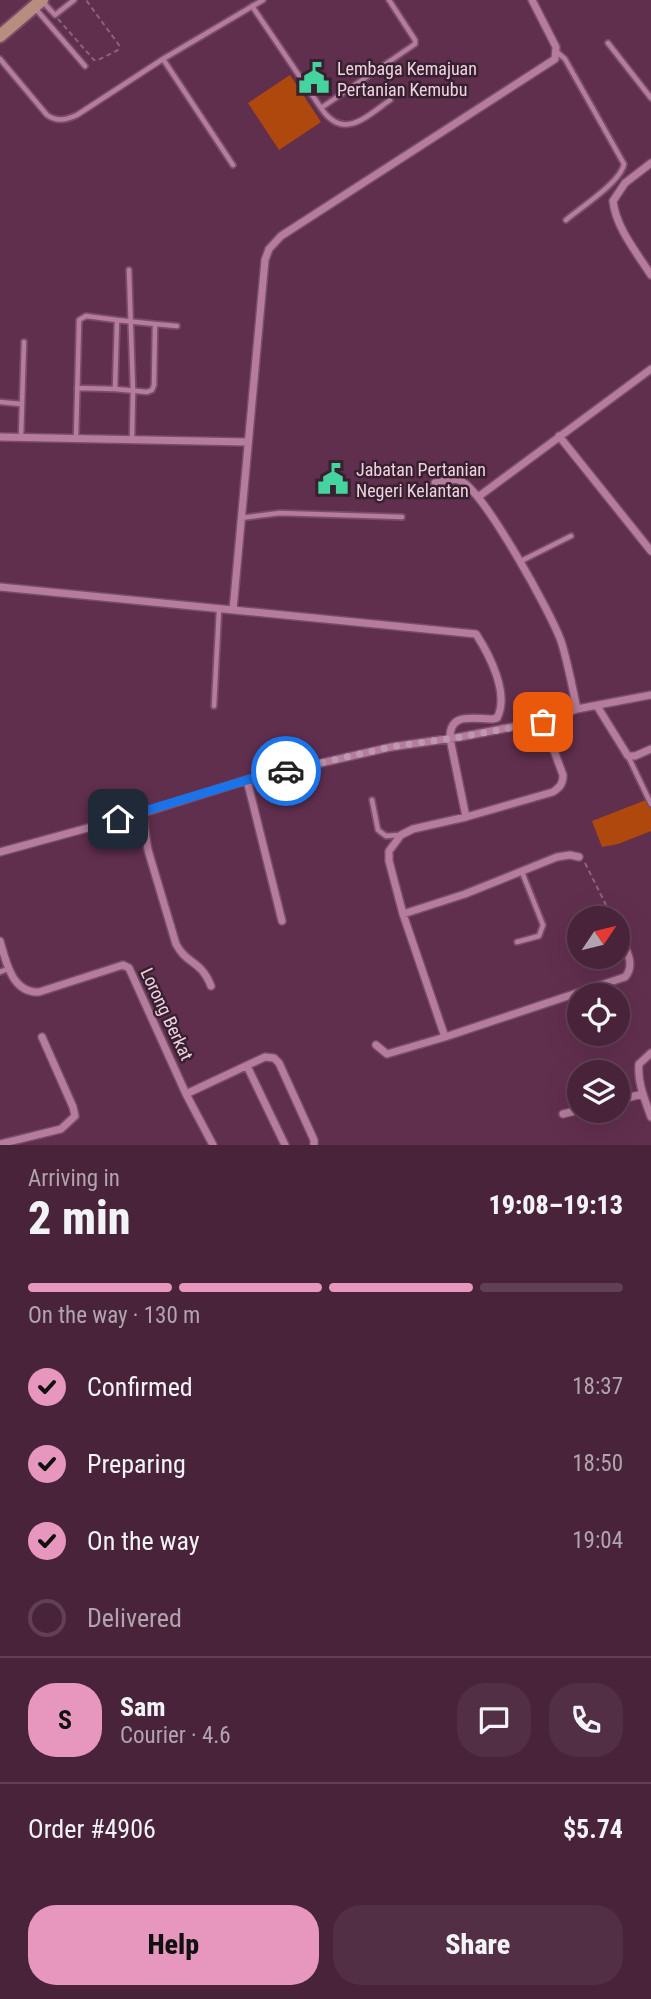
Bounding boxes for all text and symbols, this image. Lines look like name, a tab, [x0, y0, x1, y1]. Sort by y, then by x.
place label: Lembaga Kemajuan Pertanian Kemubu	[337, 58, 477, 100]
public building icon: Lembaga Kemajuan Pertanian Kemubu	[297, 61, 331, 95]
place label: Jabatan Pertanian Negeri Kelantan	[356, 459, 486, 501]
public building icon: Jabatan Pertanian Negeri Kelantan	[316, 462, 350, 496]
pin	[513, 692, 573, 752]
icon: bag	[524, 703, 562, 741]
courier	[251, 736, 321, 806]
icon: car	[267, 752, 305, 790]
pin	[88, 789, 148, 849]
icon: home	[99, 800, 137, 838]
north arrow	[567, 906, 630, 970]
map controls	[567, 906, 630, 1123]
street label: Lorong Berkat	[136, 964, 198, 1064]
button: locate	[567, 983, 630, 1046]
button: layers	[567, 1060, 630, 1123]
text: Arriving in	[28, 1165, 120, 1192]
text: 19:08–19:13	[489, 1190, 623, 1220]
text: 2 min	[28, 1191, 131, 1245]
text: On the way · 130 m	[28, 1302, 200, 1329]
icon: check	[28, 1368, 66, 1406]
text: Confirmed	[87, 1372, 193, 1402]
text: 18:37	[572, 1373, 623, 1400]
icon: check	[28, 1445, 66, 1483]
text: Preparing	[87, 1449, 186, 1479]
text: 18:50	[572, 1450, 623, 1477]
icon: check	[28, 1522, 66, 1560]
text: On the way	[87, 1526, 200, 1556]
text: 19:04	[572, 1527, 623, 1554]
text: Delivered	[87, 1603, 182, 1633]
button: chat	[457, 1683, 531, 1757]
button: phone	[549, 1683, 623, 1757]
text: Sam	[120, 1692, 166, 1722]
text: S	[58, 1705, 72, 1735]
text: Courier · 4.6	[120, 1722, 231, 1749]
text: Order #4906	[28, 1814, 156, 1844]
text: $5.74	[563, 1814, 623, 1844]
button: Help	[28, 1905, 319, 1985]
button: Share	[333, 1905, 623, 1985]

